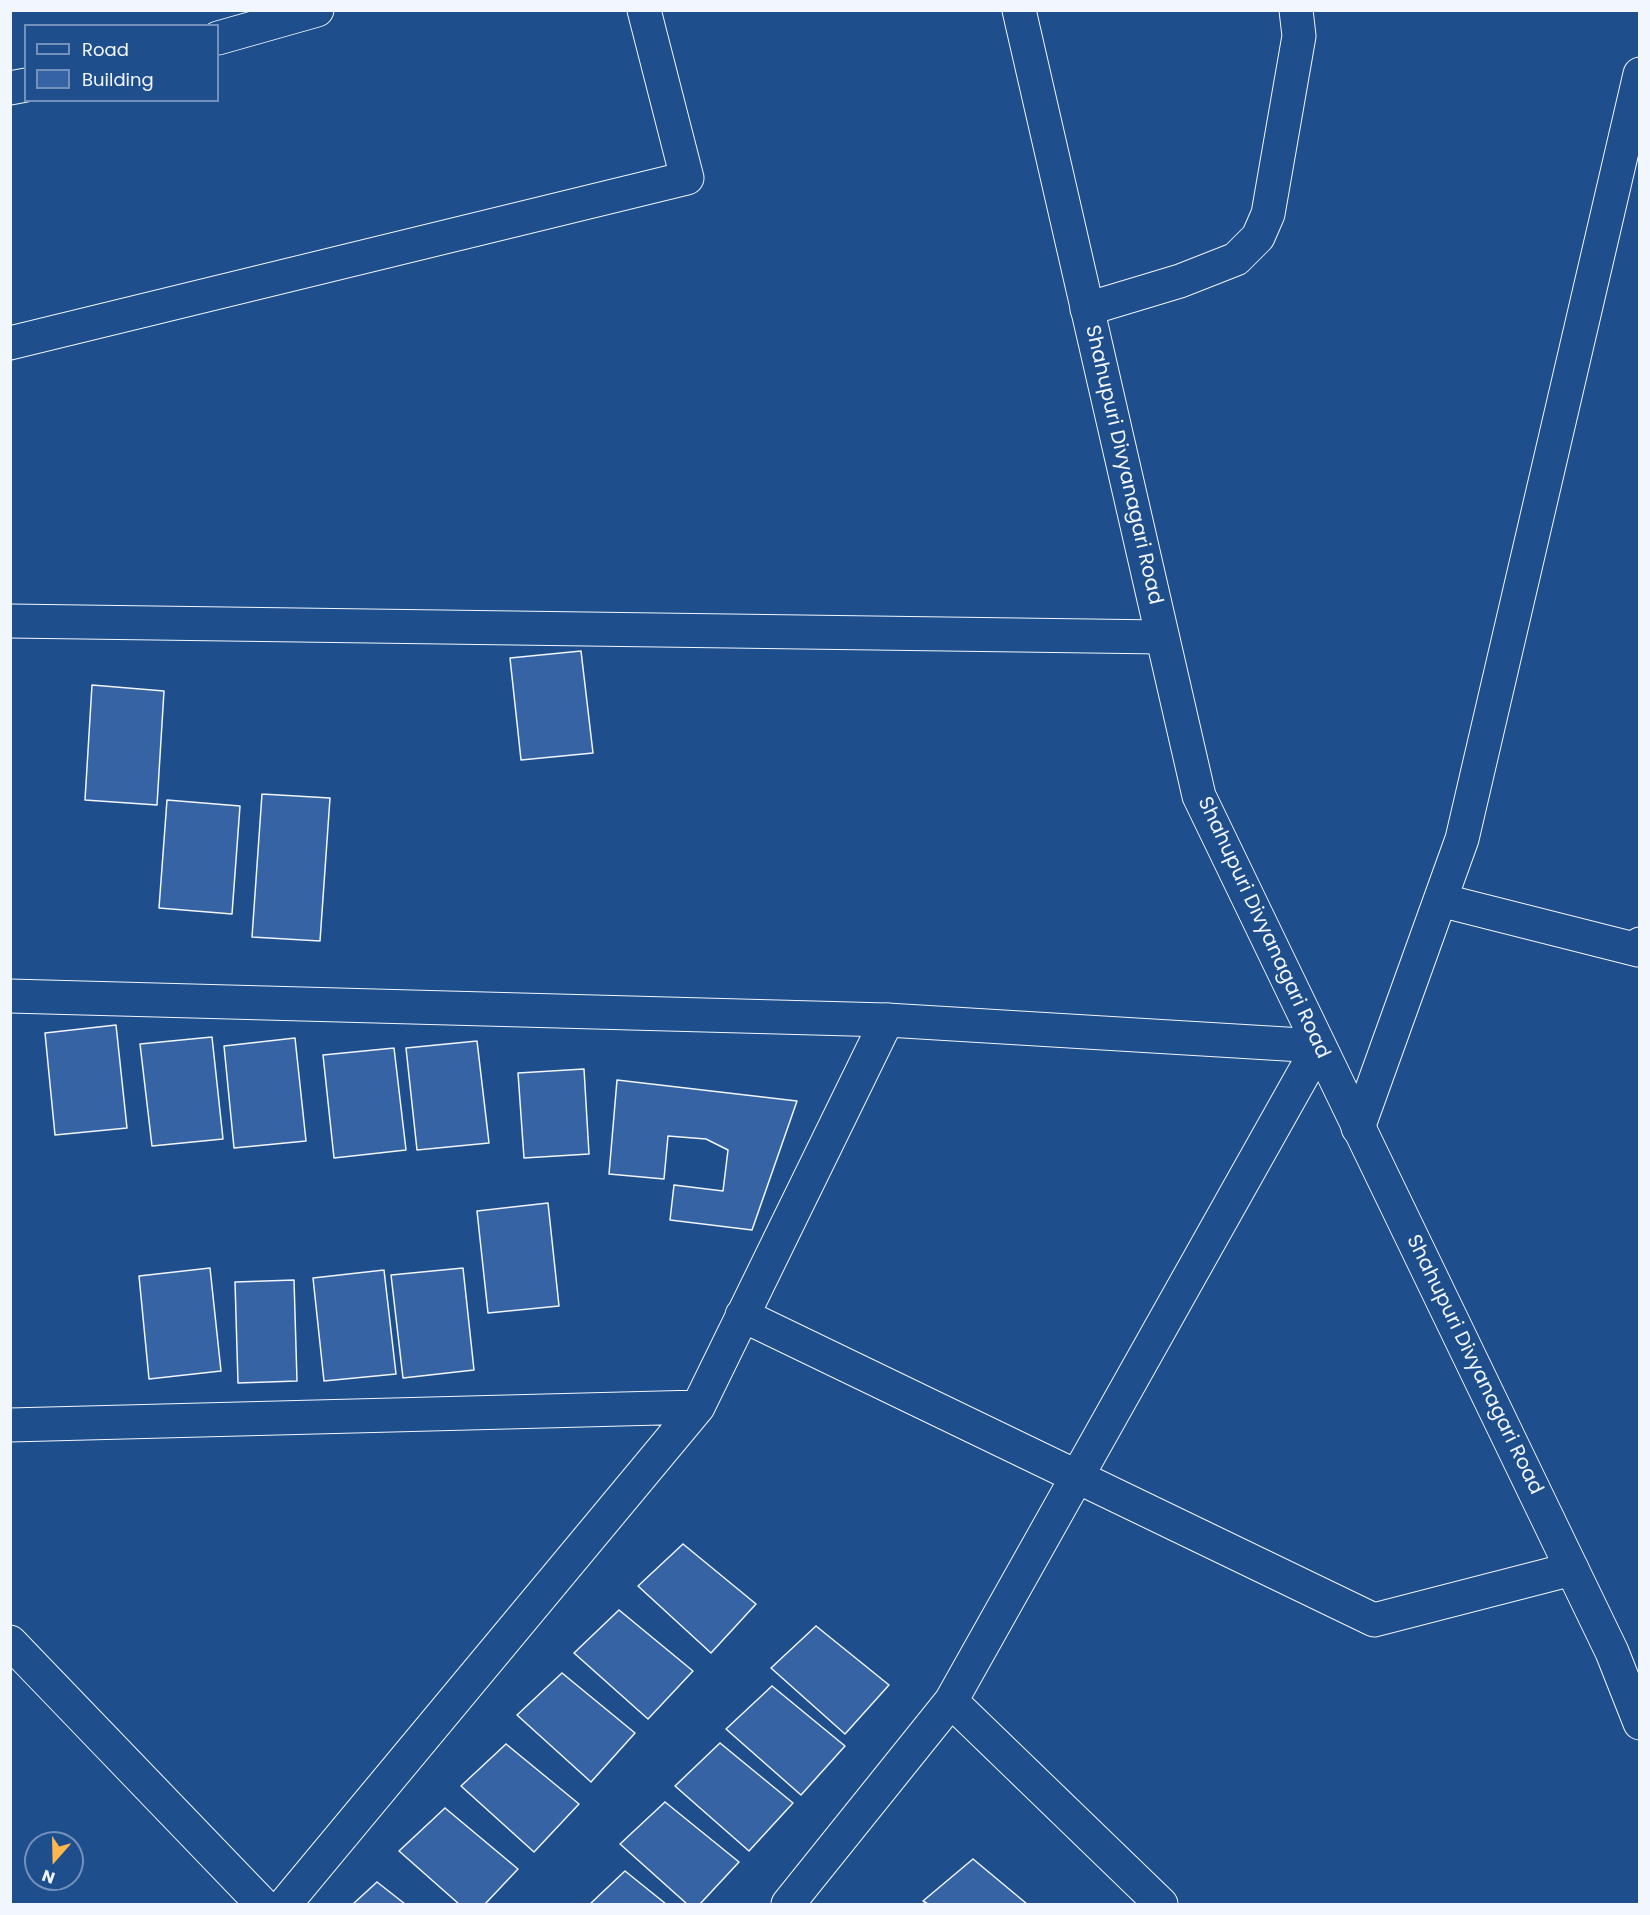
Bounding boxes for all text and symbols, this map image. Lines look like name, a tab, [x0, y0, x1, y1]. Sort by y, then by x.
legend	[24, 24, 219, 102]
text: Road	[82, 37, 129, 62]
text: Building	[82, 67, 154, 92]
street label: Shahupuri Divyanagari Road	[1079, 323, 1167, 607]
street label: Shahupuri Divyanagari Road	[1192, 793, 1334, 1063]
street label: Shahupuri Divyanagari Road	[1401, 1231, 1547, 1499]
north arrow	[24, 1831, 84, 1891]
text: N	[39, 1864, 58, 1889]

